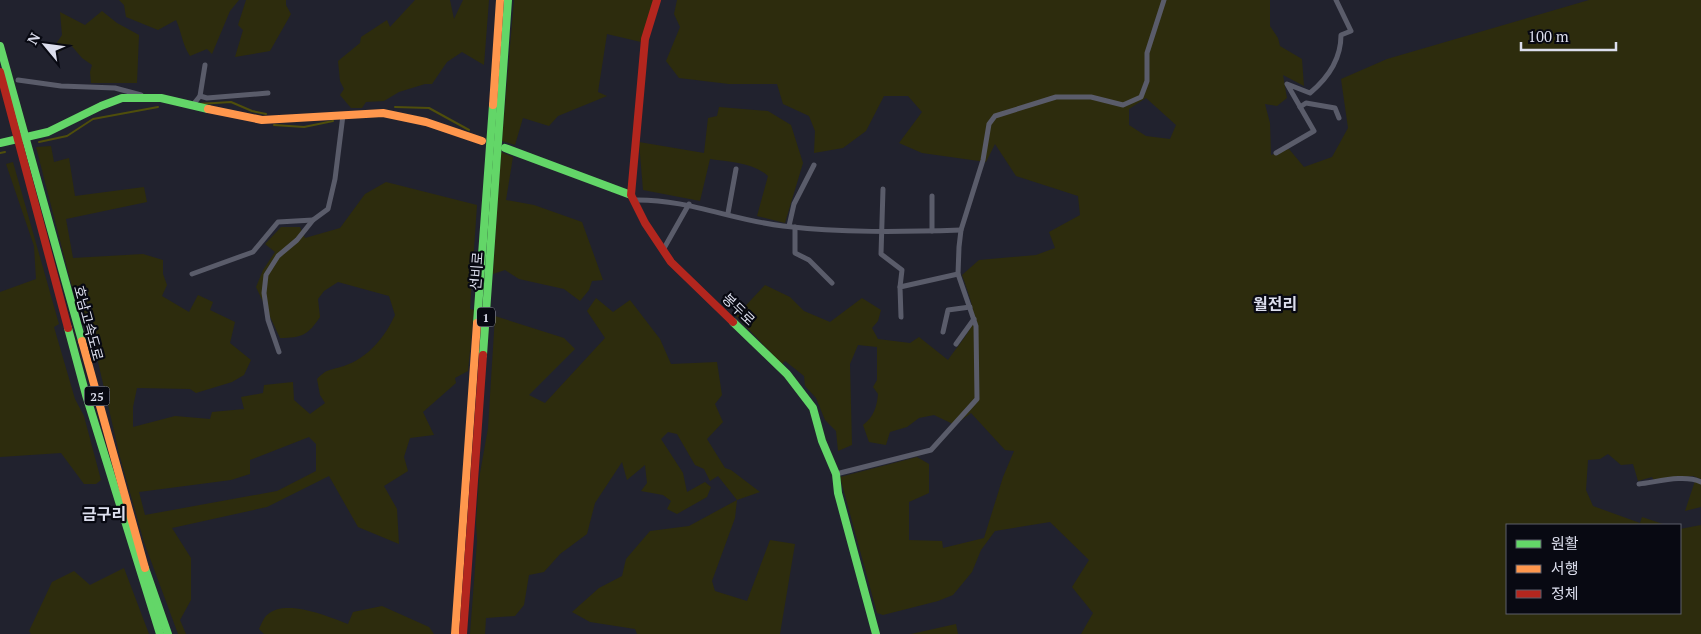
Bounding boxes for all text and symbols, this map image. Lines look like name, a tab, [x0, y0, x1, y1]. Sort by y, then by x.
north arrow	[20, 20, 70, 70]
scale bar	[1521, 20, 1616, 52]
text: 100 m	[1528, 26, 1569, 46]
text: N	[22, 29, 44, 48]
street label: 선비로	[465, 251, 487, 291]
street label: 호남고속도로	[70, 283, 108, 363]
street label: 봉두로	[719, 289, 760, 329]
district label: 월전리	[1253, 293, 1297, 315]
road number: 1	[477, 308, 495, 326]
road number: 25	[84, 386, 110, 406]
district label: 금구리	[82, 503, 126, 525]
legend	[1506, 524, 1681, 614]
text: 원활	[1551, 533, 1579, 553]
text: 서행	[1551, 558, 1579, 578]
text: 정체	[1551, 583, 1579, 603]

